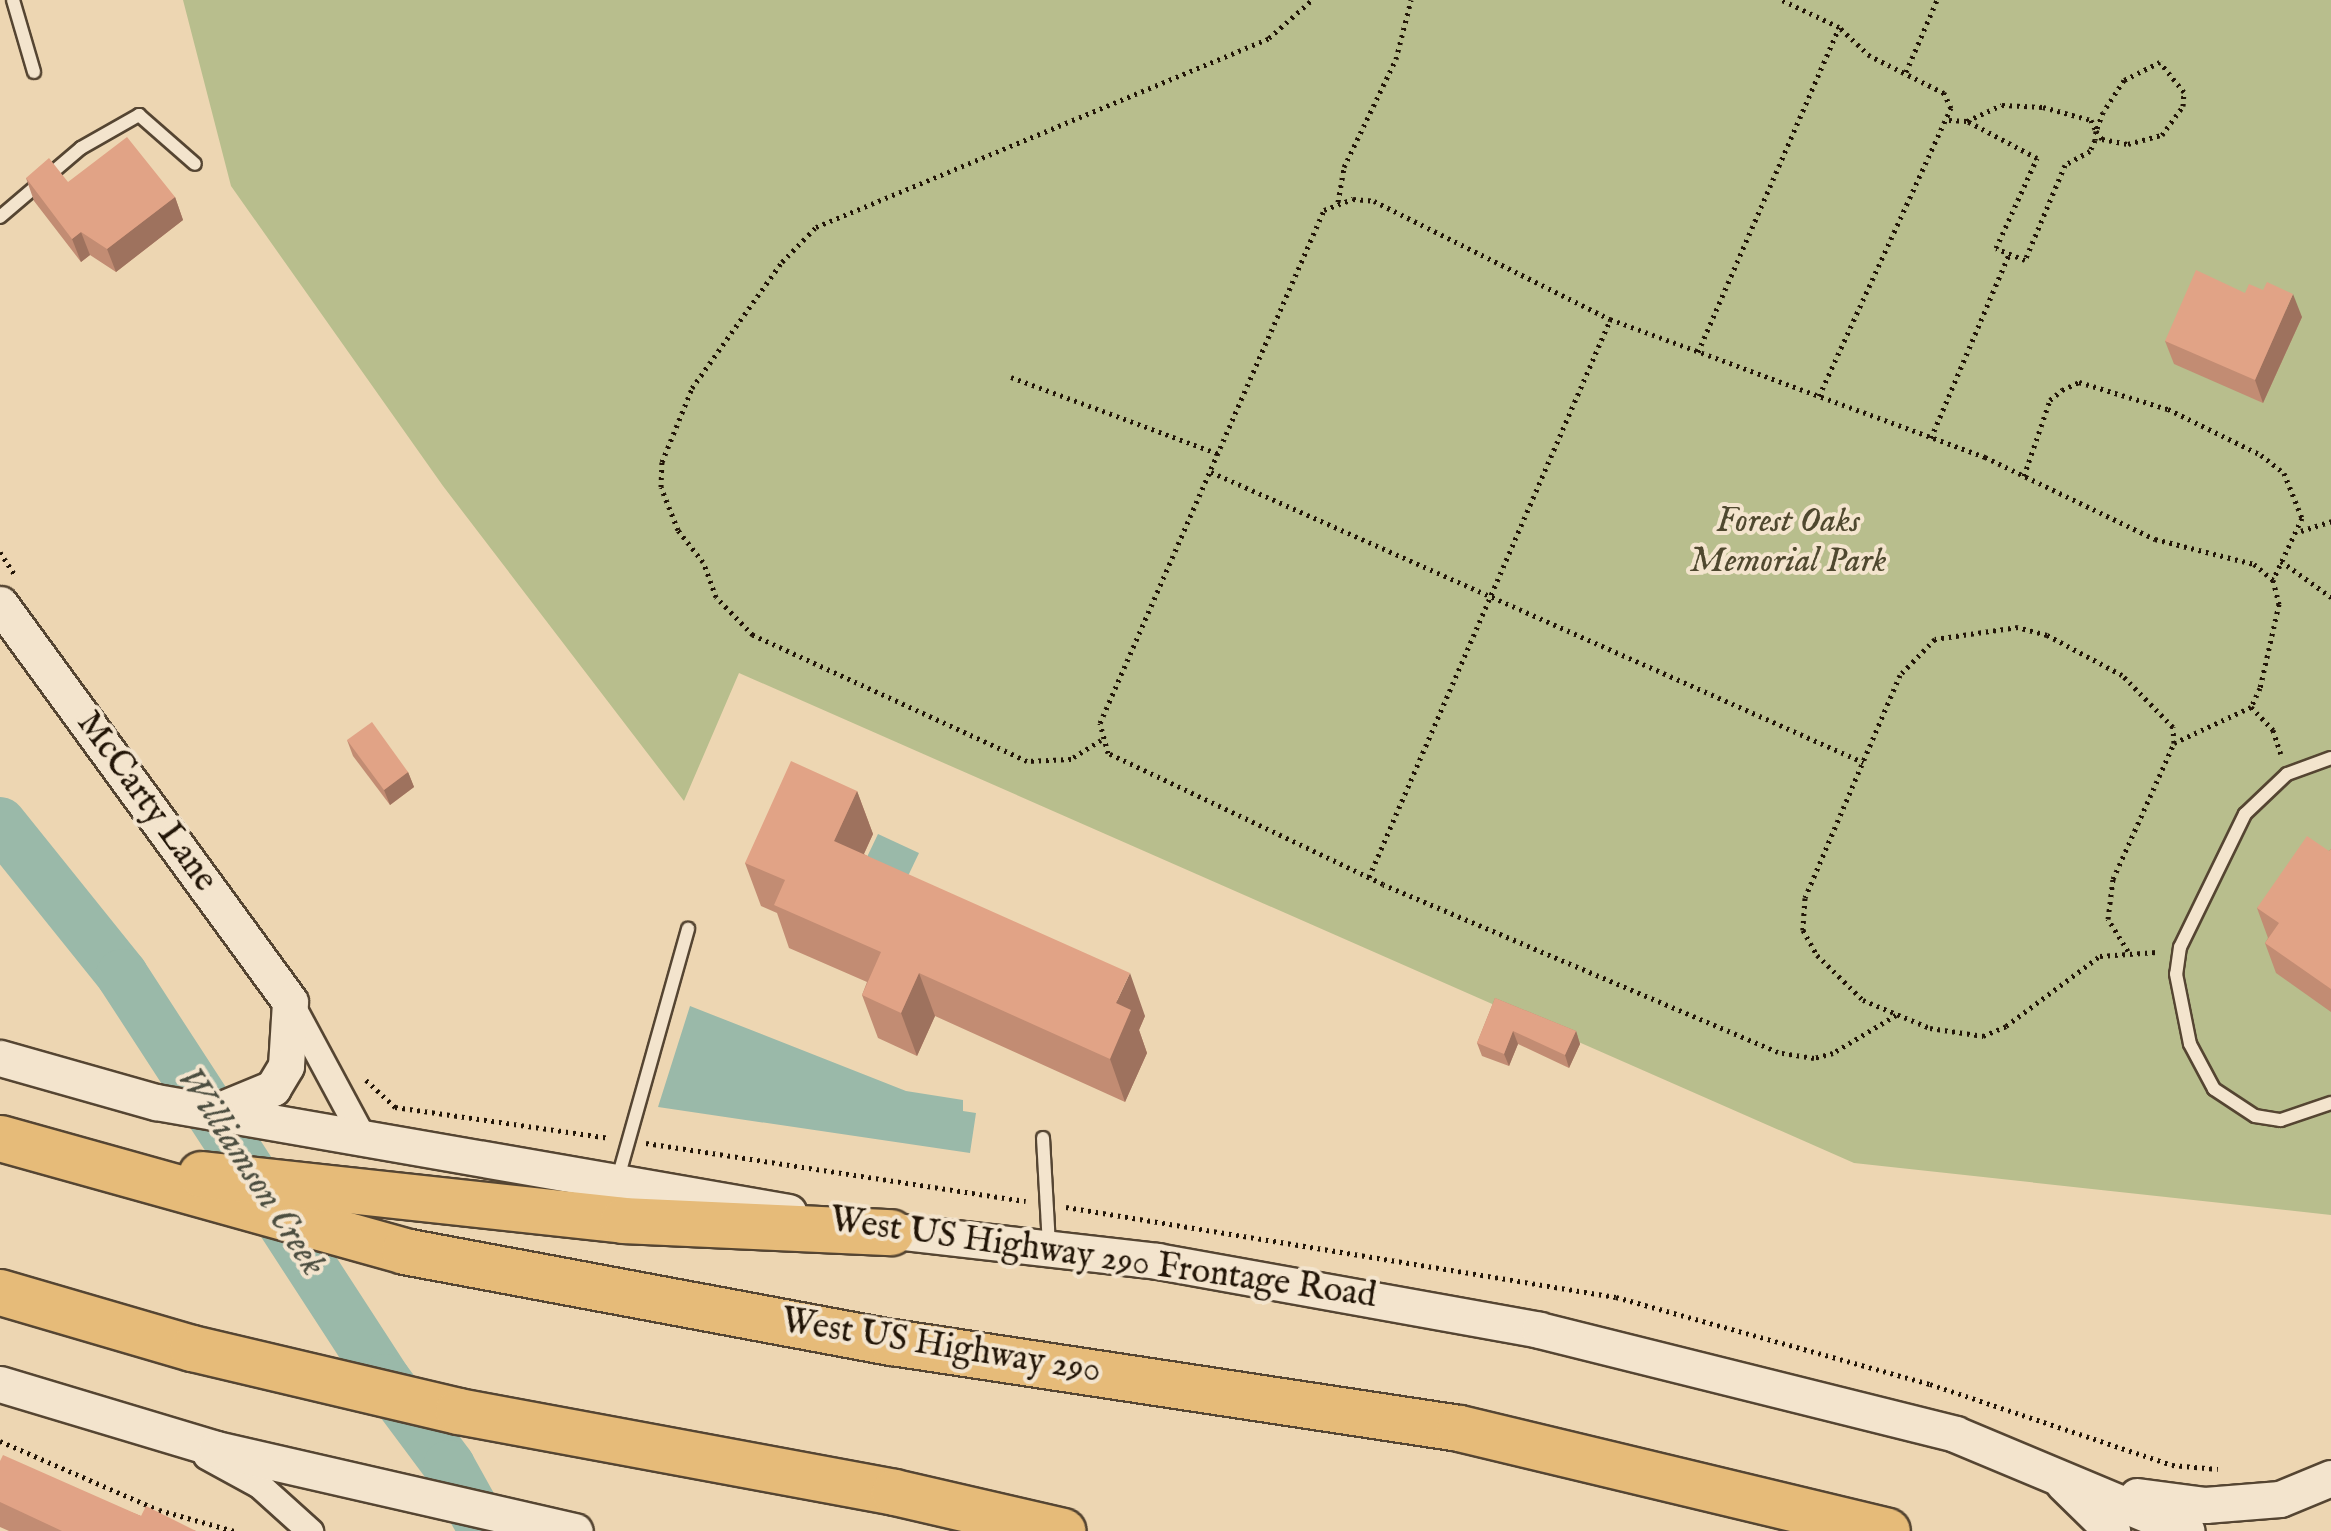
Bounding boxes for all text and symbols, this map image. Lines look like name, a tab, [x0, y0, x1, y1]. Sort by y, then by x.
park label: Forest Oaks Memorial Park	[1690, 501, 1886, 583]
street label: McCarty Lane	[67, 704, 225, 900]
water label: Williamson Creek	[165, 1059, 335, 1285]
street label: West US Highway 290 Frontage Road	[827, 1200, 1379, 1318]
street label: West US Highway 290	[778, 1301, 1104, 1393]

